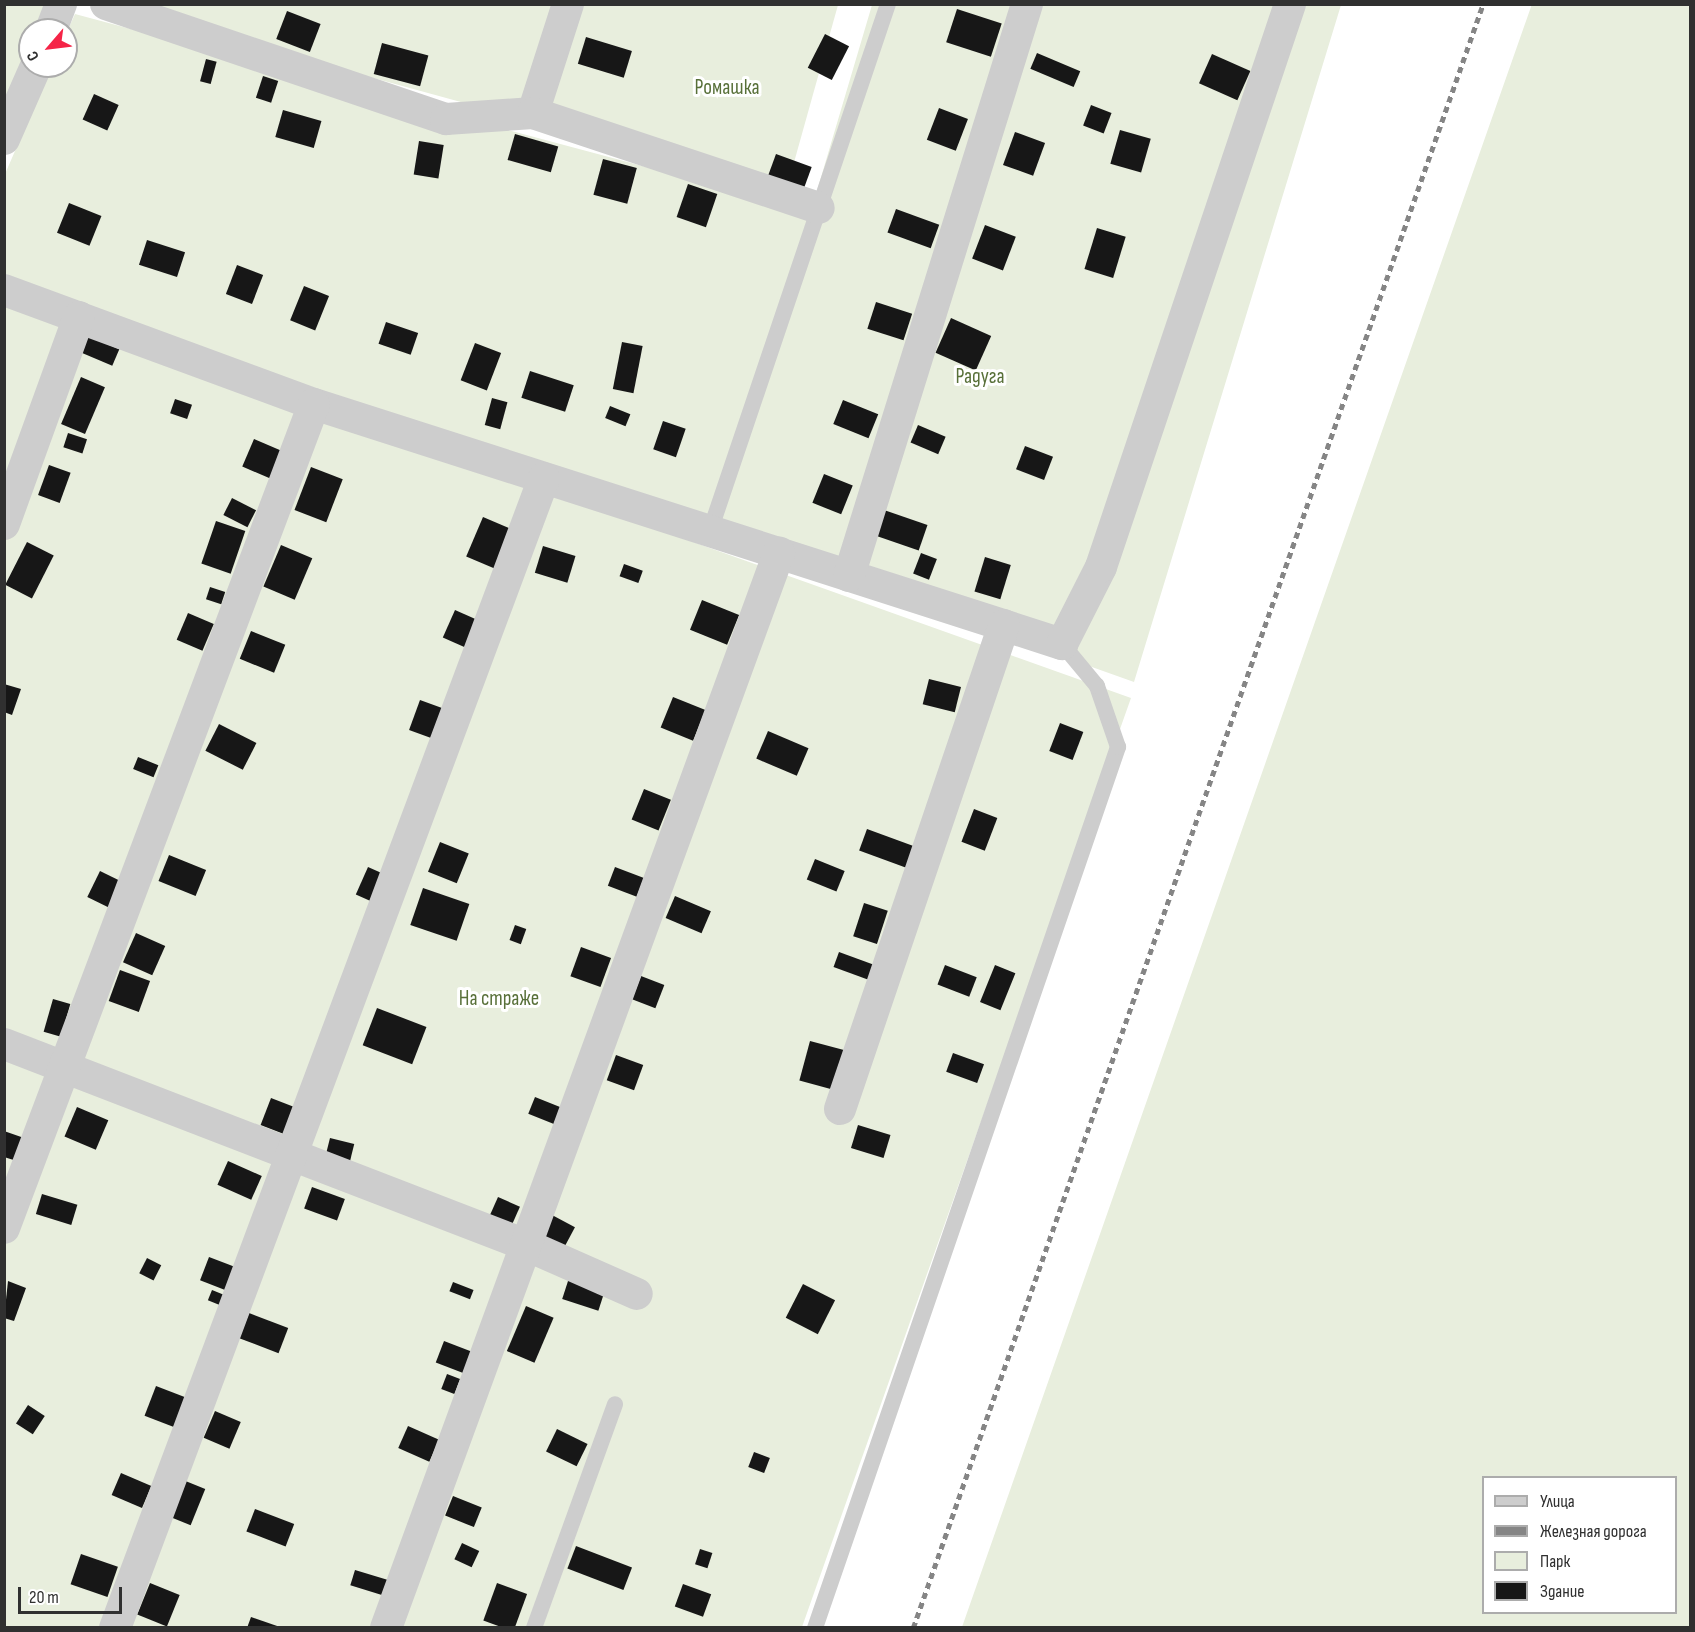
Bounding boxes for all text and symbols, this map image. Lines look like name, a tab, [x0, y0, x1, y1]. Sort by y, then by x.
north arrow	[18, 18, 78, 78]
text: С	[23, 48, 44, 64]
park label: Ромашка	[694, 75, 760, 101]
park label: Радуга	[955, 364, 1005, 390]
park label: На страже	[459, 986, 539, 1012]
legend	[1482, 1476, 1677, 1614]
text: Улица	[1540, 1491, 1575, 1512]
text: Железная дорога	[1540, 1521, 1647, 1542]
text: Парк	[1540, 1551, 1570, 1572]
scale bar	[21, 1575, 124, 1613]
text: Здание	[1540, 1581, 1585, 1602]
text: 20 m	[29, 1587, 59, 1608]

